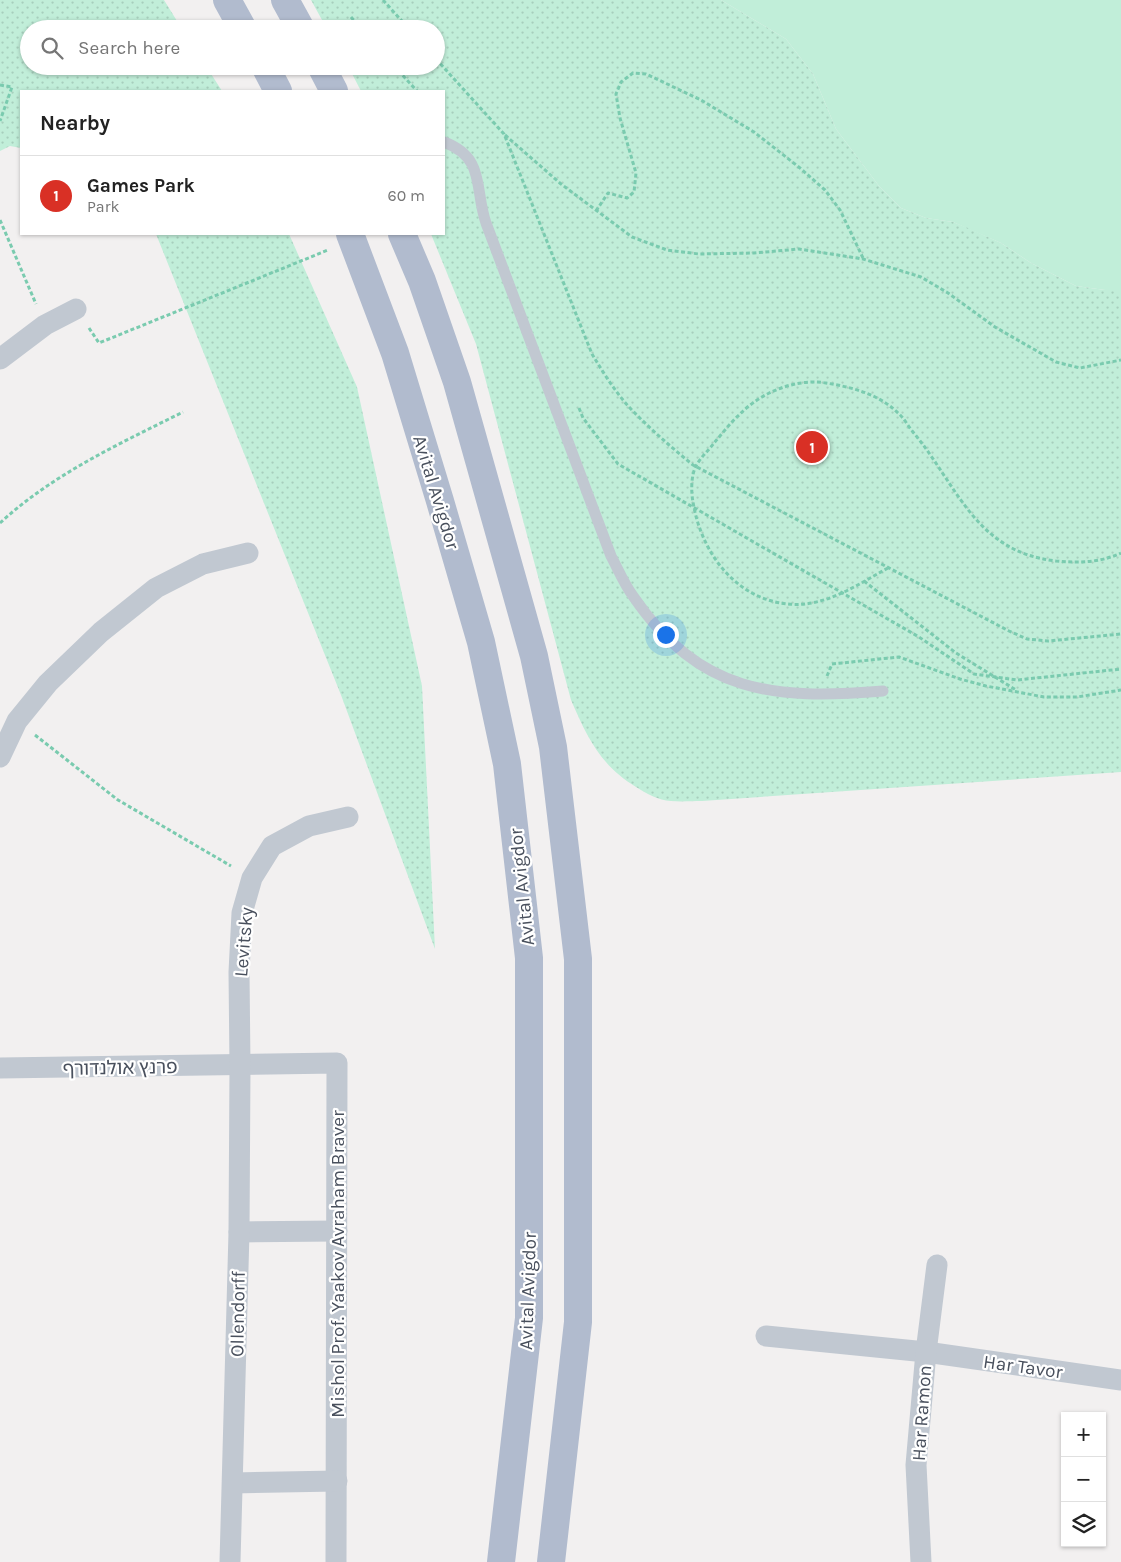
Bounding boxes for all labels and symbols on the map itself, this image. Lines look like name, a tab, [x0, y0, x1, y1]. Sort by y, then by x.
pin: 1	[796, 428, 828, 466]
street label: Avital Avigdor	[408, 433, 464, 552]
your location	[653, 622, 679, 648]
street label: Avital Avigdor	[505, 827, 539, 947]
street label: Levitsky	[230, 906, 258, 978]
street label: פרנץ אולנדורף	[62, 1056, 178, 1080]
street label: Mishol Prof. Yaakov Avraham Braver	[327, 1110, 349, 1418]
street label: Avital Avigdor	[515, 1232, 541, 1350]
street label: Ollendorff	[226, 1271, 250, 1357]
street label: Har Tavor	[982, 1351, 1064, 1383]
street label: Har Ramon	[908, 1364, 936, 1462]

